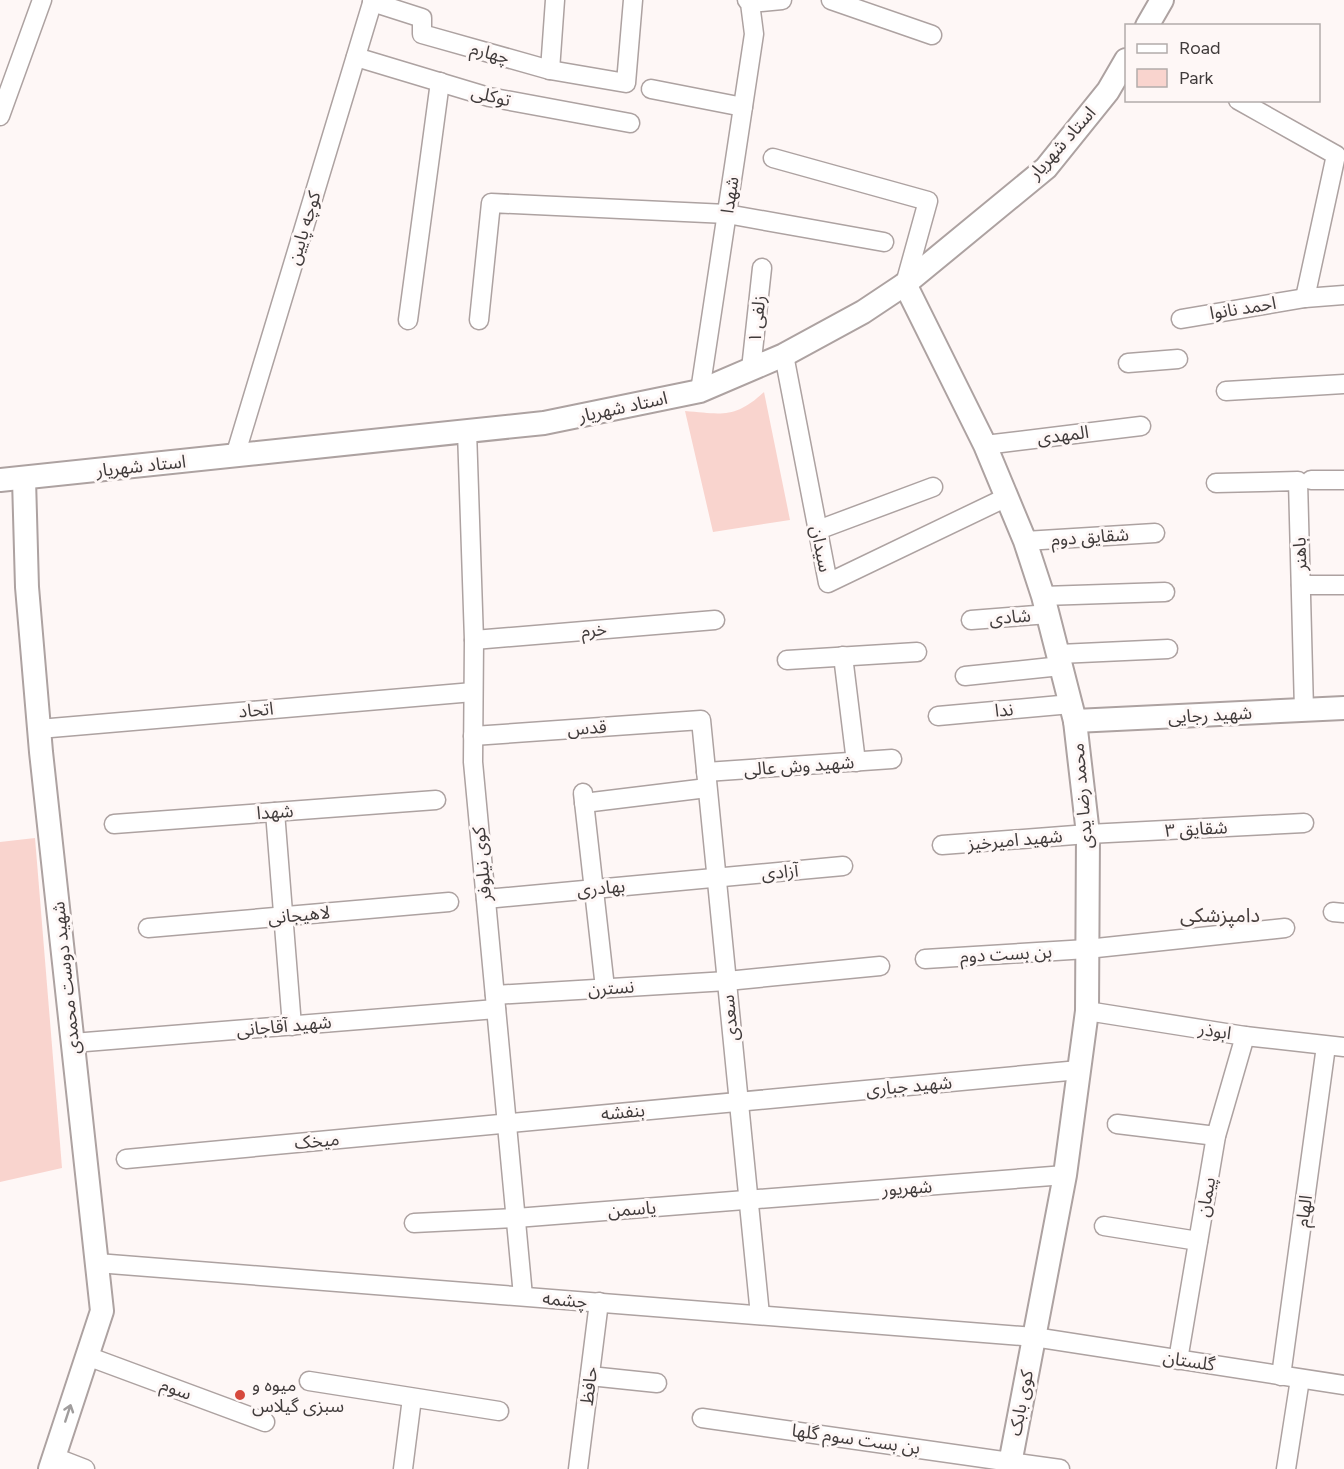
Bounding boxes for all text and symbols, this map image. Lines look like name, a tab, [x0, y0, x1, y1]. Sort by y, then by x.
legend	[1125, 24, 1320, 102]
street label: چهارم	[467, 37, 512, 72]
text: Road	[1179, 37, 1220, 59]
text: Park	[1179, 67, 1214, 89]
street label: توکلی	[469, 81, 513, 111]
street label: استاد شهریار	[1023, 102, 1100, 185]
street label: شهدا	[716, 175, 744, 215]
street label: کوچه پایین	[282, 188, 326, 267]
street label: احمد نانوا	[1208, 292, 1278, 324]
street label: زلفی ۱	[744, 294, 770, 344]
street label: استاد شهریار	[576, 387, 670, 427]
street label: المهدی	[1036, 421, 1090, 449]
street label: استاد شهریار	[94, 450, 187, 482]
street label: شقایق دوم	[1050, 523, 1130, 554]
street label: سیدان	[806, 524, 836, 574]
street label: باهنر	[1288, 537, 1312, 572]
street label: شادی	[988, 604, 1032, 630]
street label: خرم	[580, 618, 608, 645]
street label: اتحاد	[238, 698, 274, 722]
street label: ندا	[994, 698, 1014, 722]
street label: شهید رجایی	[1167, 702, 1253, 728]
street label: قدس	[567, 716, 607, 740]
street label: محمد رضا یدی	[1066, 742, 1098, 850]
street label: شهید وش عالی	[743, 751, 855, 781]
street label: شهدا	[256, 800, 294, 824]
street label: شقایق ۳	[1164, 816, 1228, 842]
street label: کوی نیلوفر	[468, 825, 496, 903]
street label: شهید امیرخیز	[966, 825, 1063, 855]
street label: آزادی	[761, 859, 800, 885]
street label: بهادری	[576, 875, 626, 901]
street label: شهید دوست محمدی	[47, 901, 85, 1055]
street label: لاهیجانی	[267, 901, 331, 929]
district label: دامپزشکی	[1180, 903, 1260, 928]
street label: بن بست دوم	[959, 941, 1053, 970]
street label: نسترن	[587, 975, 635, 1001]
street label: سعدی	[717, 994, 743, 1042]
street label: شهید آقاجانی	[236, 1011, 332, 1041]
street label: ابوذر	[1196, 1017, 1233, 1044]
street label: شهید جباری	[865, 1071, 953, 1101]
street label: بنفشه	[600, 1099, 646, 1125]
street label: میخک	[294, 1128, 340, 1154]
street label: شهریور	[880, 1175, 933, 1201]
street label: پیمان	[1192, 1175, 1220, 1219]
street label: الهام	[1291, 1194, 1320, 1229]
street label: یاسمن	[607, 1196, 657, 1222]
street label: چشمه	[542, 1287, 588, 1313]
street label: گلستان	[1161, 1346, 1217, 1376]
street label: حافظ	[576, 1365, 602, 1407]
street label: کوی بابک	[1004, 1368, 1038, 1438]
street label: سوم	[156, 1373, 194, 1408]
place label: میوه و سبزی گیلاس	[252, 1374, 344, 1417]
marker: میوه و سبزی گیلاس	[233, 1388, 247, 1402]
one-way arrow	[63, 1404, 74, 1423]
street label: بن بست سوم گلها	[790, 1419, 922, 1462]

